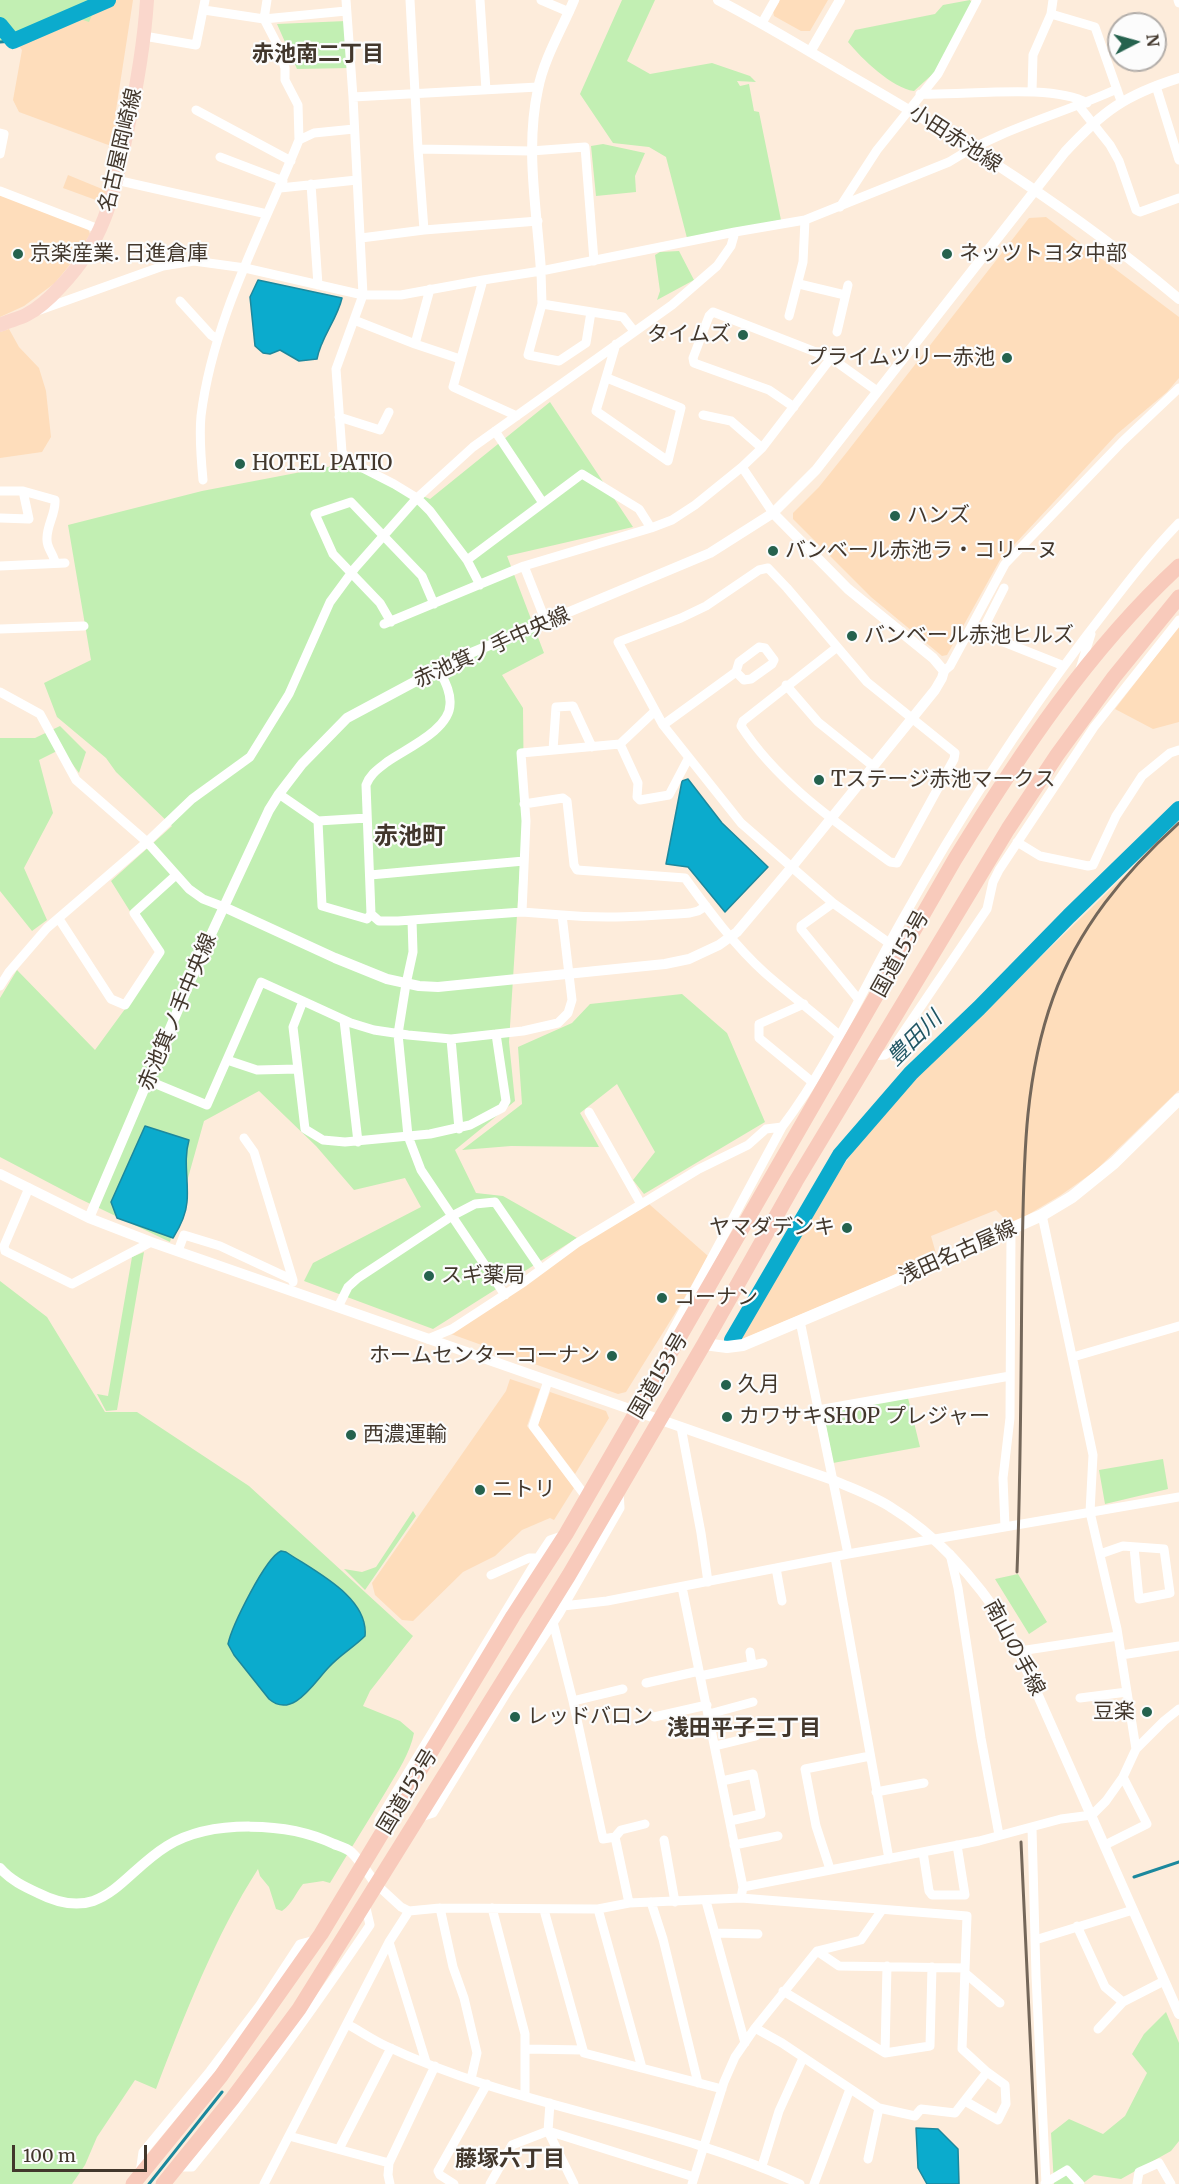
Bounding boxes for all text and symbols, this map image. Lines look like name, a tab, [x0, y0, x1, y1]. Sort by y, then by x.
north arrow	[1107, 12, 1167, 72]
text: N	[1142, 33, 1164, 48]
district label: 赤池南二丁目	[252, 42, 384, 68]
street label: 名古屋岡崎線	[95, 86, 147, 214]
street label: 小田赤池線	[904, 100, 1006, 178]
place label: 京楽産業. 日進倉庫	[30, 241, 208, 267]
place label: ネッツトヨタ中部	[959, 241, 1127, 267]
marker: 京楽産業. 日進倉庫	[11, 247, 25, 261]
marker: ネッツトヨタ中部	[940, 247, 954, 261]
place label: タイムズ	[647, 322, 731, 348]
marker: タイムズ	[736, 328, 750, 342]
place label: プライムツリー赤池	[806, 345, 995, 371]
marker: プライムツリー赤池	[1000, 351, 1014, 365]
place label: HOTEL PATIO	[252, 451, 392, 477]
marker: HOTEL PATIO	[233, 457, 247, 471]
place label: ハンズ	[907, 503, 970, 529]
marker: ハンズ	[888, 509, 902, 523]
place label: バンベール赤池ラ・コリーヌ	[785, 538, 1058, 564]
marker: バンベール赤池ラ・コリーヌ	[766, 544, 780, 558]
street label: 赤池箕ノ手中央線	[410, 602, 574, 694]
place label: バンベール赤池ヒルズ	[864, 623, 1074, 649]
marker: バンベール赤池ヒルズ	[845, 629, 859, 643]
place label: Tステージ赤池マークス	[831, 767, 1056, 793]
marker: Tステージ赤池マークス	[812, 773, 826, 787]
district label: 赤池町	[374, 823, 446, 851]
street label: 国道153号	[867, 906, 935, 1002]
street label: 赤池箕ノ手中央線	[134, 930, 222, 1094]
water label: 豊田川	[882, 1006, 948, 1072]
place label: ヤマダデンキ	[709, 1215, 835, 1241]
street label: 浅田名古屋線	[895, 1216, 1021, 1290]
marker: ヤマダデンキ	[840, 1221, 854, 1235]
place label: スギ薬局	[441, 1263, 525, 1289]
marker: スギ薬局	[422, 1269, 436, 1283]
place label: コーナン	[674, 1285, 758, 1311]
marker: コーナン	[655, 1291, 669, 1305]
street label: 国道153号	[624, 1329, 694, 1423]
place label: ホームセンターコーナン	[369, 1343, 600, 1369]
marker: ホームセンターコーナン	[605, 1349, 619, 1363]
place label: 久月	[738, 1372, 780, 1398]
marker: 久月	[719, 1378, 733, 1392]
place label: カワサキSHOP プレジャー	[739, 1404, 990, 1430]
marker: カワサキSHOP プレジャー	[720, 1410, 734, 1424]
place label: 西濃運輸	[363, 1422, 447, 1448]
marker: 西濃運輸	[344, 1428, 358, 1442]
place label: ニトリ	[492, 1477, 555, 1503]
marker: ニトリ	[473, 1483, 487, 1497]
street label: 南山の手線	[978, 1596, 1050, 1700]
place label: 豆楽	[1093, 1699, 1135, 1725]
place label: レッドバロン	[527, 1704, 653, 1730]
marker: 豆楽	[1140, 1705, 1154, 1719]
marker: レッドバロン	[508, 1710, 522, 1724]
district label: 浅田平子三丁目	[667, 1716, 821, 1742]
street label: 国道153号	[373, 1745, 443, 1839]
scale bar	[15, 2133, 150, 2171]
text: 100 m	[23, 2144, 76, 2167]
district label: 藤塚六丁目	[455, 2147, 565, 2173]

